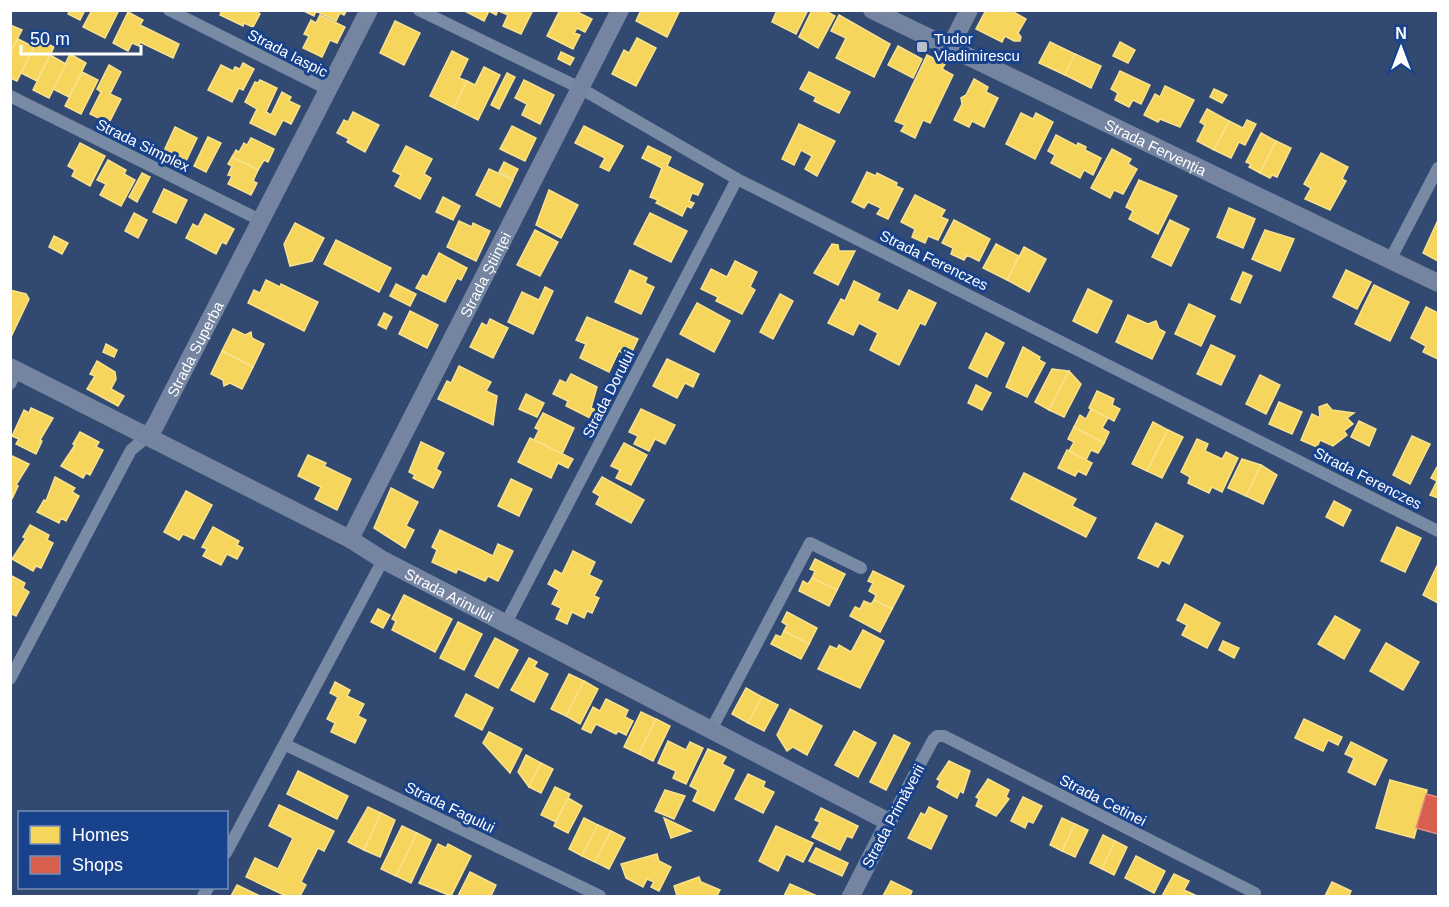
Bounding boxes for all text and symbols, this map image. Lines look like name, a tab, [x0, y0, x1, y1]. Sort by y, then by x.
scale bar	[21, 18, 141, 56]
north arrow	[1371, 18, 1431, 78]
text: N	[1395, 25, 1407, 42]
street label: Strada Iaspic	[245, 26, 331, 81]
text: 50 m	[30, 29, 70, 49]
place label: Tudor Vladimirescu	[934, 30, 1020, 64]
marker: Tudor Vladimirescu	[915, 40, 929, 54]
street label: Strada Simplex	[94, 115, 193, 175]
street label: Strada Fervenția	[1102, 115, 1210, 179]
street label: Strada Ferenczes	[877, 226, 991, 294]
street label: Strada Științei	[456, 229, 514, 320]
street label: Strada Superba	[163, 298, 227, 399]
street label: Strada Dorului	[579, 347, 637, 441]
street label: Strada Ferenczes	[1311, 444, 1425, 512]
street label: Strada Arinului	[402, 564, 497, 624]
street label: Strada Primăverii	[858, 761, 928, 871]
street label: Strada Cetinei	[1057, 771, 1149, 829]
street label: Strada Fagului	[402, 778, 498, 836]
legend	[18, 811, 228, 889]
text: Homes	[72, 825, 129, 845]
text: Shops	[72, 855, 123, 875]

